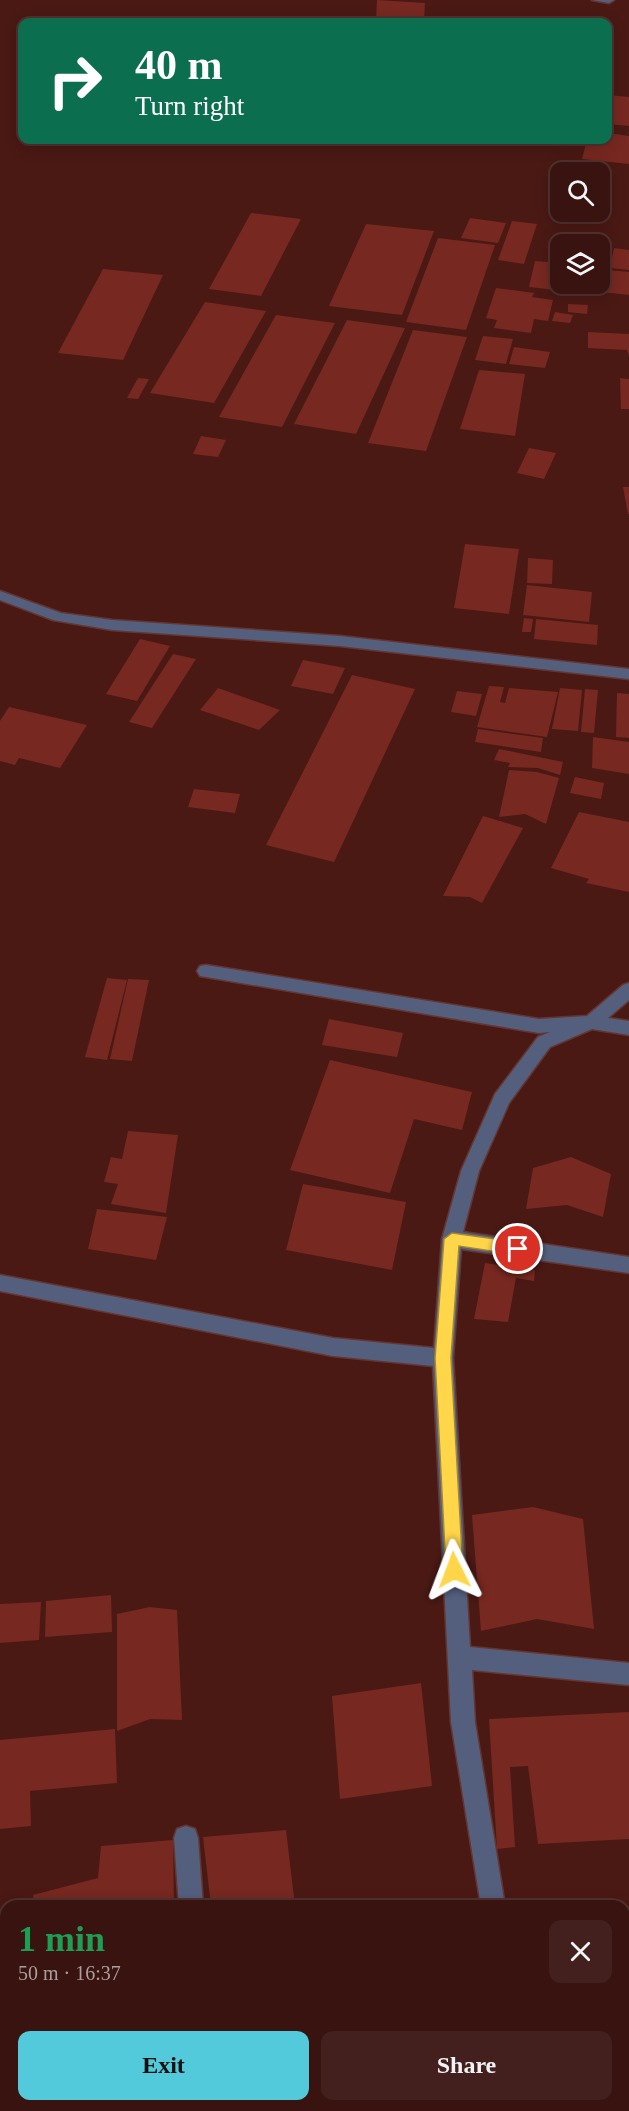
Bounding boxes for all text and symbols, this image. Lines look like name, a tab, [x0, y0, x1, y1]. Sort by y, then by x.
icon: right	[36, 42, 114, 120]
text: 40 m	[135, 42, 223, 88]
text: Turn right	[135, 91, 244, 121]
map controls	[550, 162, 610, 294]
button: search	[550, 162, 610, 222]
button: layers	[550, 234, 610, 294]
pin	[492, 1223, 543, 1274]
icon: arrive	[501, 1232, 534, 1265]
position arrow	[422, 1538, 486, 1602]
text: 1 min	[18, 1919, 105, 1959]
button: close	[549, 1920, 612, 1983]
text: 50 m · 16:37	[18, 1962, 121, 1984]
button: Exit	[18, 2031, 309, 2100]
button: Share	[321, 2031, 612, 2100]

